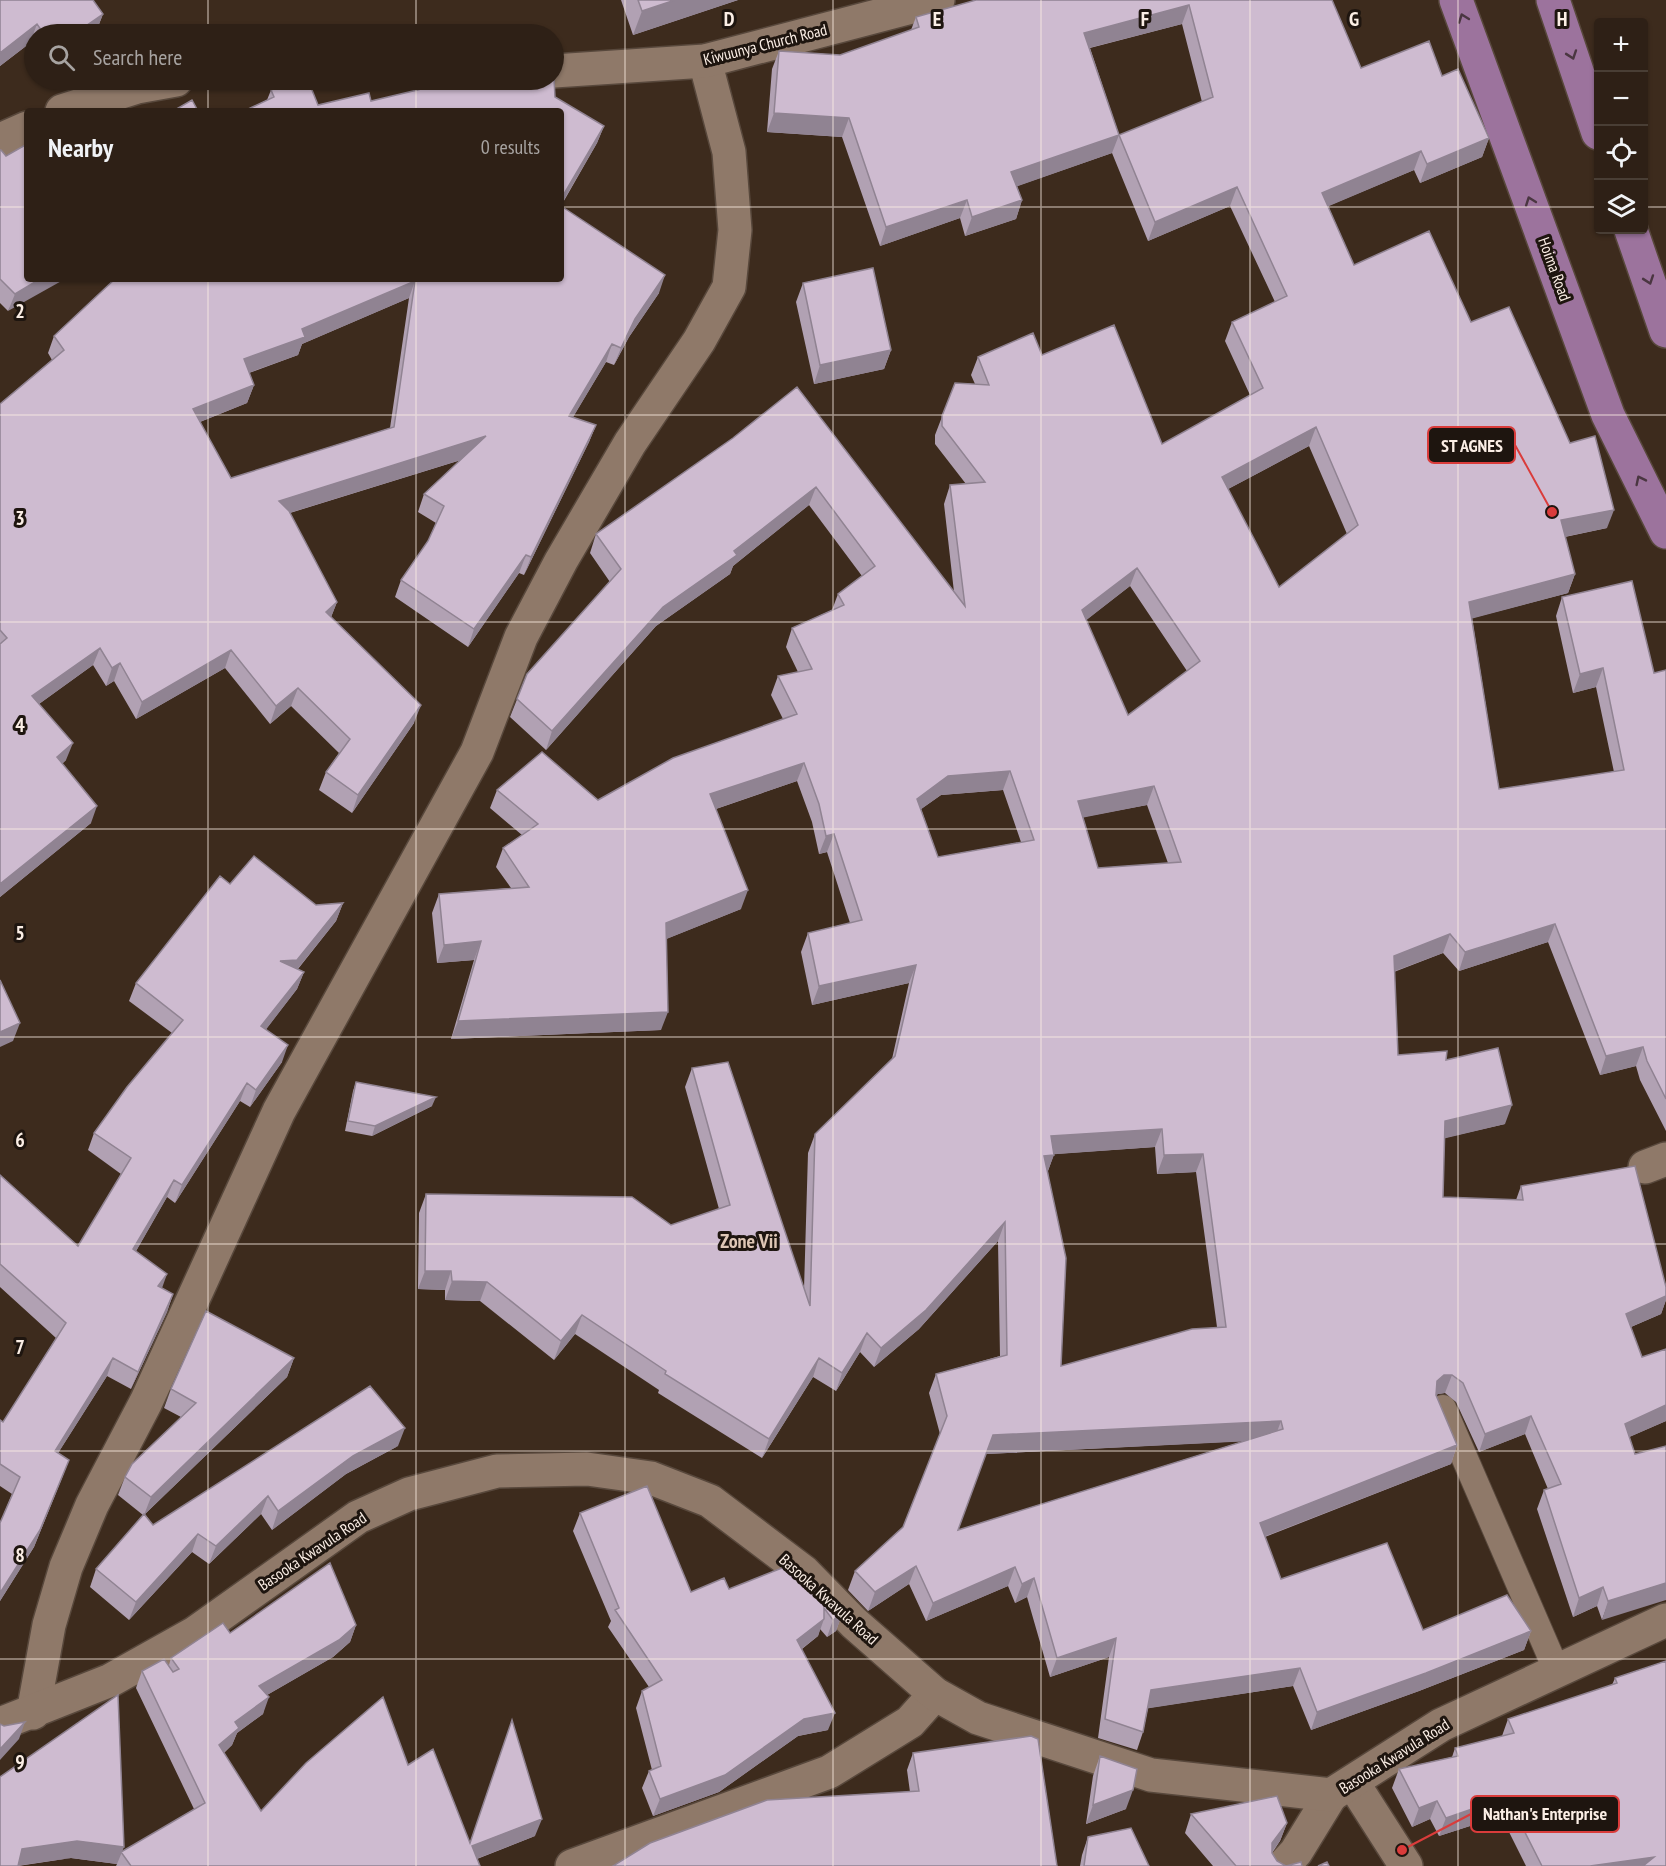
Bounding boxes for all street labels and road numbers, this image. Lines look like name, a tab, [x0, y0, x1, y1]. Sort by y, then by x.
street label: Kiwuunya Church Road	[701, 19, 829, 69]
street label: Hoima Road	[1534, 234, 1576, 304]
street label: Basooka Kwavula Road	[254, 1507, 370, 1595]
street label: Basooka Kwavula Road	[775, 1549, 883, 1649]
street label: Basooka Kwavula Road	[1335, 1714, 1453, 1798]

